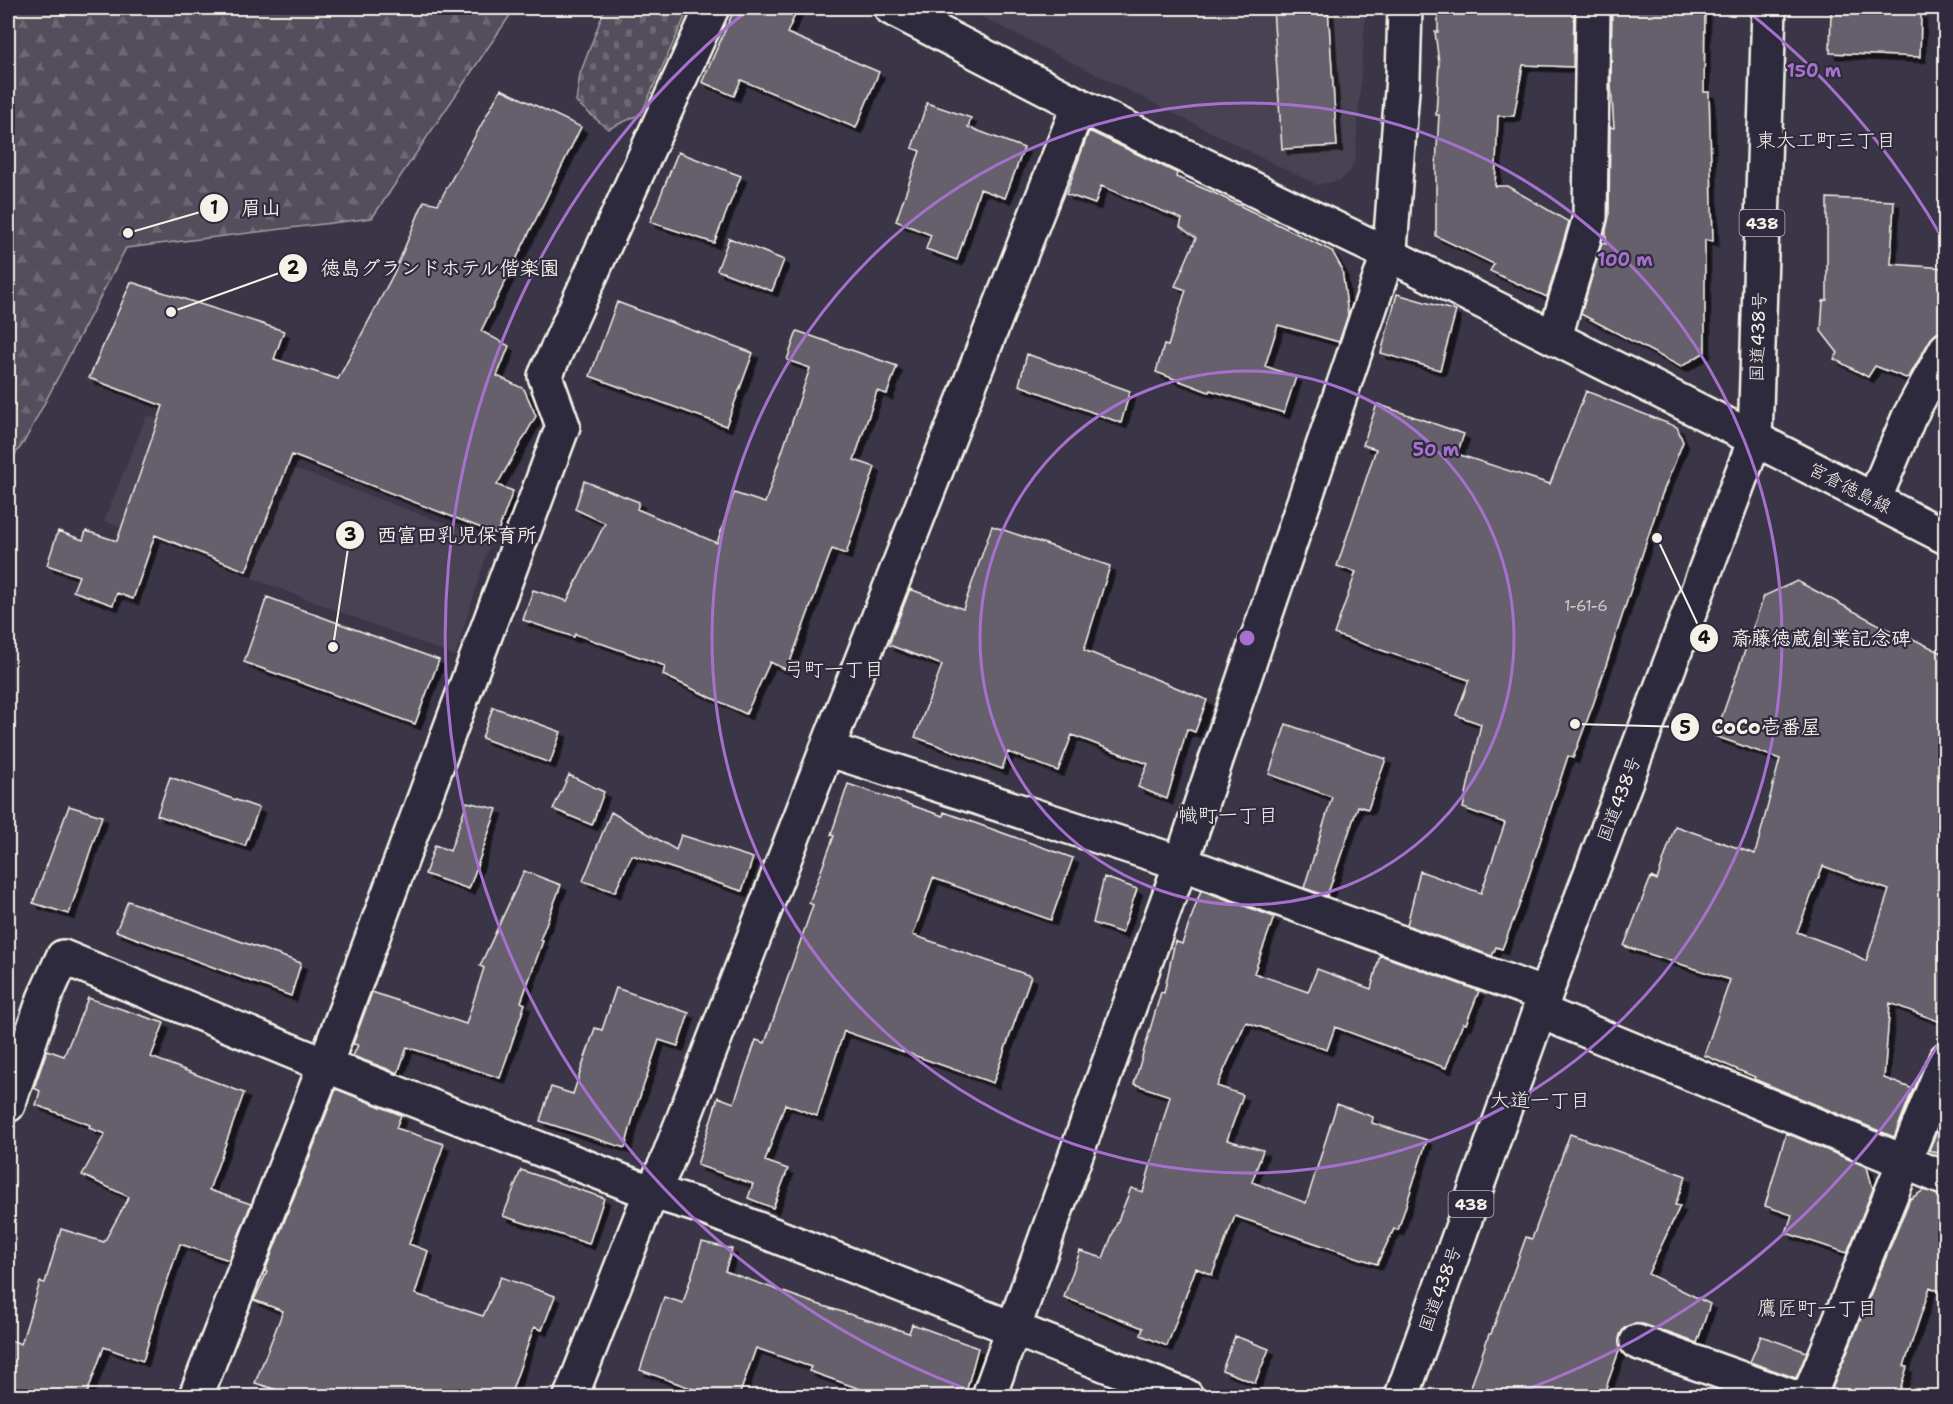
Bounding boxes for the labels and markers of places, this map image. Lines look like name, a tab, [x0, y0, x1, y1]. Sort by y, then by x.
callout: 眉山	[199, 189, 293, 227]
callout: 徳島グランドホテル偕楽園	[278, 249, 572, 287]
callout: 西富田乳児保育所	[335, 516, 549, 554]
callout: 斎藤徳蔵創業記念碑	[1689, 619, 1923, 657]
centre of rings	[1237, 628, 1257, 648]
callout: CoCo壱番屋	[1670, 708, 1833, 746]

